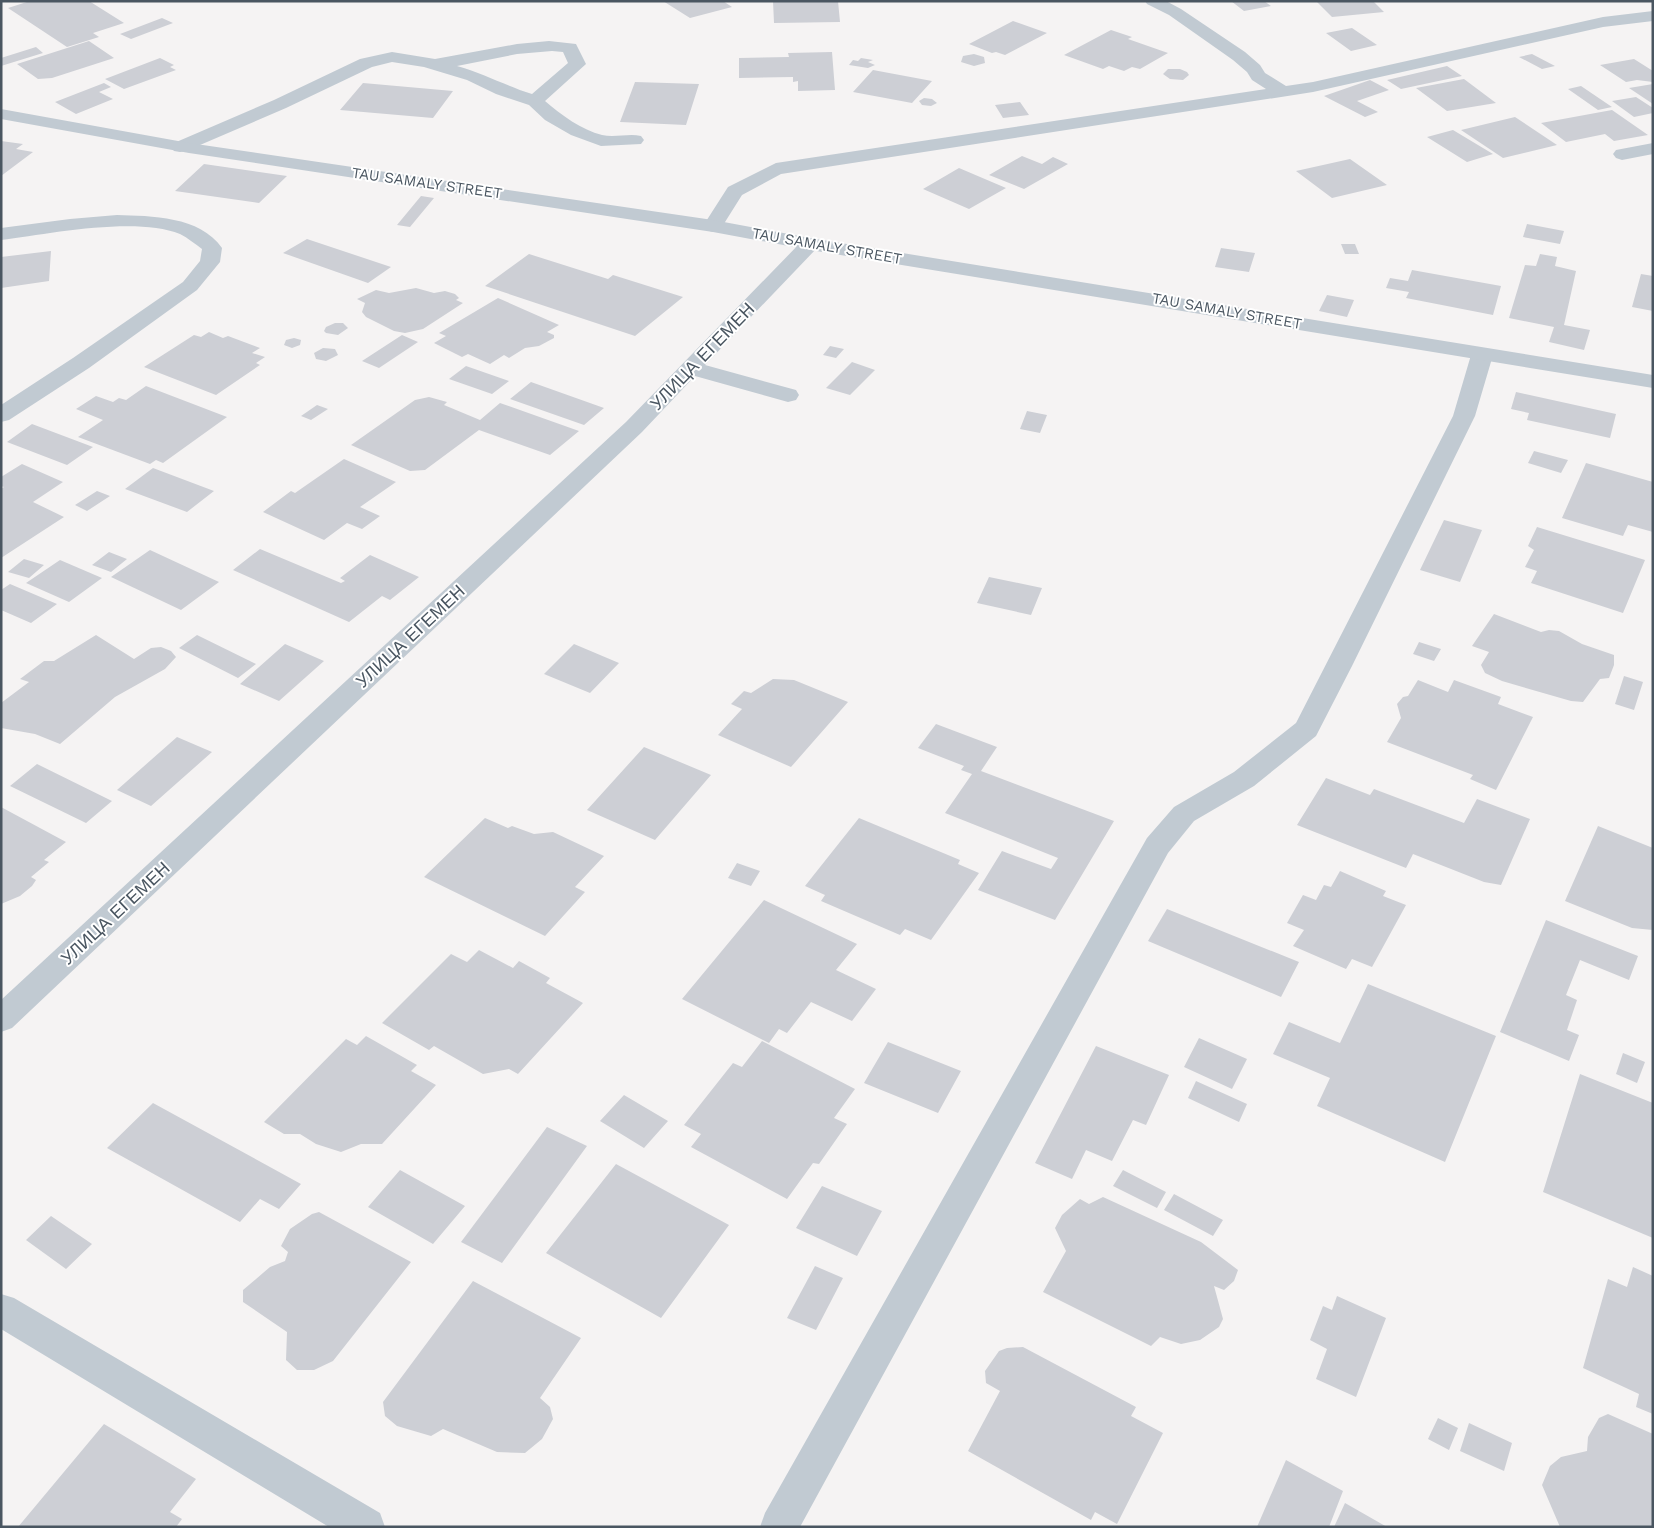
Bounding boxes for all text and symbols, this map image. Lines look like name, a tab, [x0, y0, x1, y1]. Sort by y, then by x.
street label: TAU SAMALY STREET	[351, 164, 503, 202]
street label: TAU SAMALY STREET	[751, 224, 903, 268]
street label: TAU SAMALY STREET	[1151, 289, 1303, 333]
street label: УЛИЦА ЕГЕМЕН	[646, 298, 758, 414]
street label: УЛИЦА ЕГЕМЕН	[351, 580, 469, 692]
street label: УЛИЦА ЕГЕМЕН	[56, 857, 174, 969]

